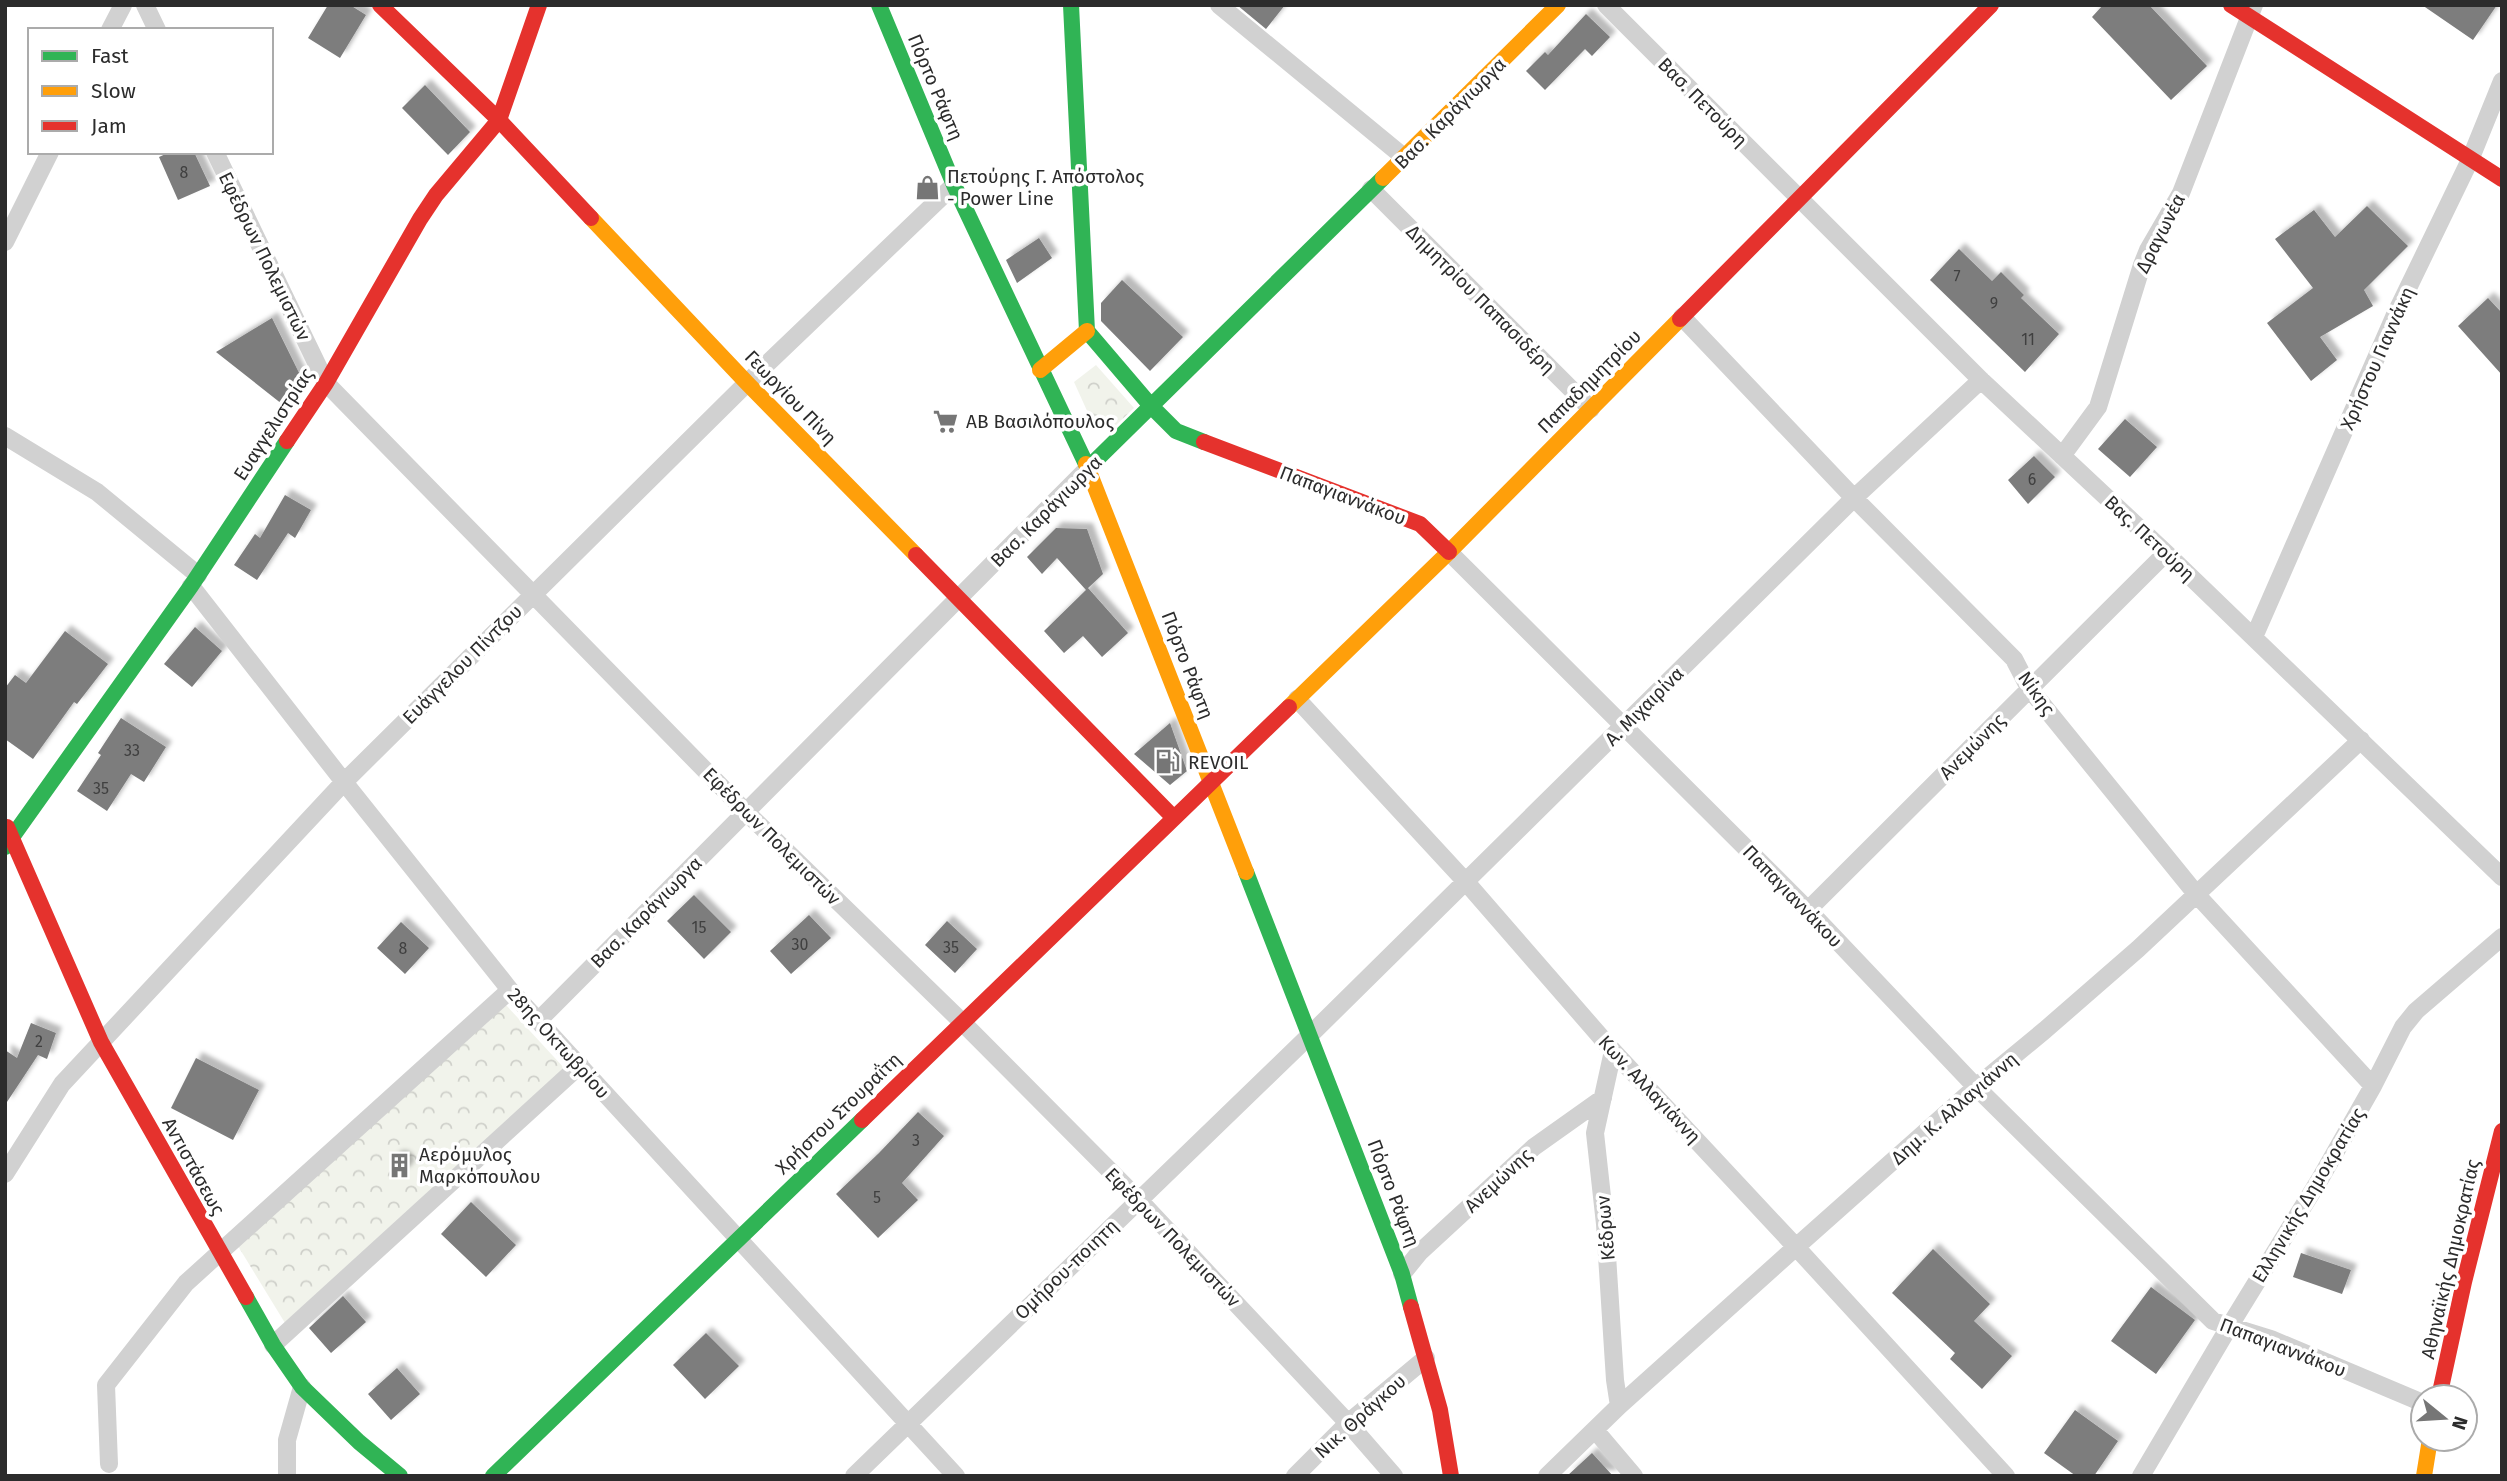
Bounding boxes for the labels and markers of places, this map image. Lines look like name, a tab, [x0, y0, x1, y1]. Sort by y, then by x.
place label: Πετούρης Γ. Απόστολος - Power Line	[947, 165, 1144, 210]
shop icon: Πετούρης Γ. Απόστολος - Power Line	[913, 173, 941, 201]
supermarket icon: ΑΒ Βασιλόπουλος	[932, 407, 960, 435]
place label: ΑΒ Βασιλόπουλος	[966, 410, 1114, 433]
fuel station icon: REVOIL	[1154, 748, 1182, 776]
place label: REVOIL	[1188, 751, 1249, 774]
place label: Αερόμυλος Μαρκόπουλου	[419, 1143, 541, 1188]
building icon: Αερόμυλος Μαρκόπουλου	[385, 1151, 413, 1179]

